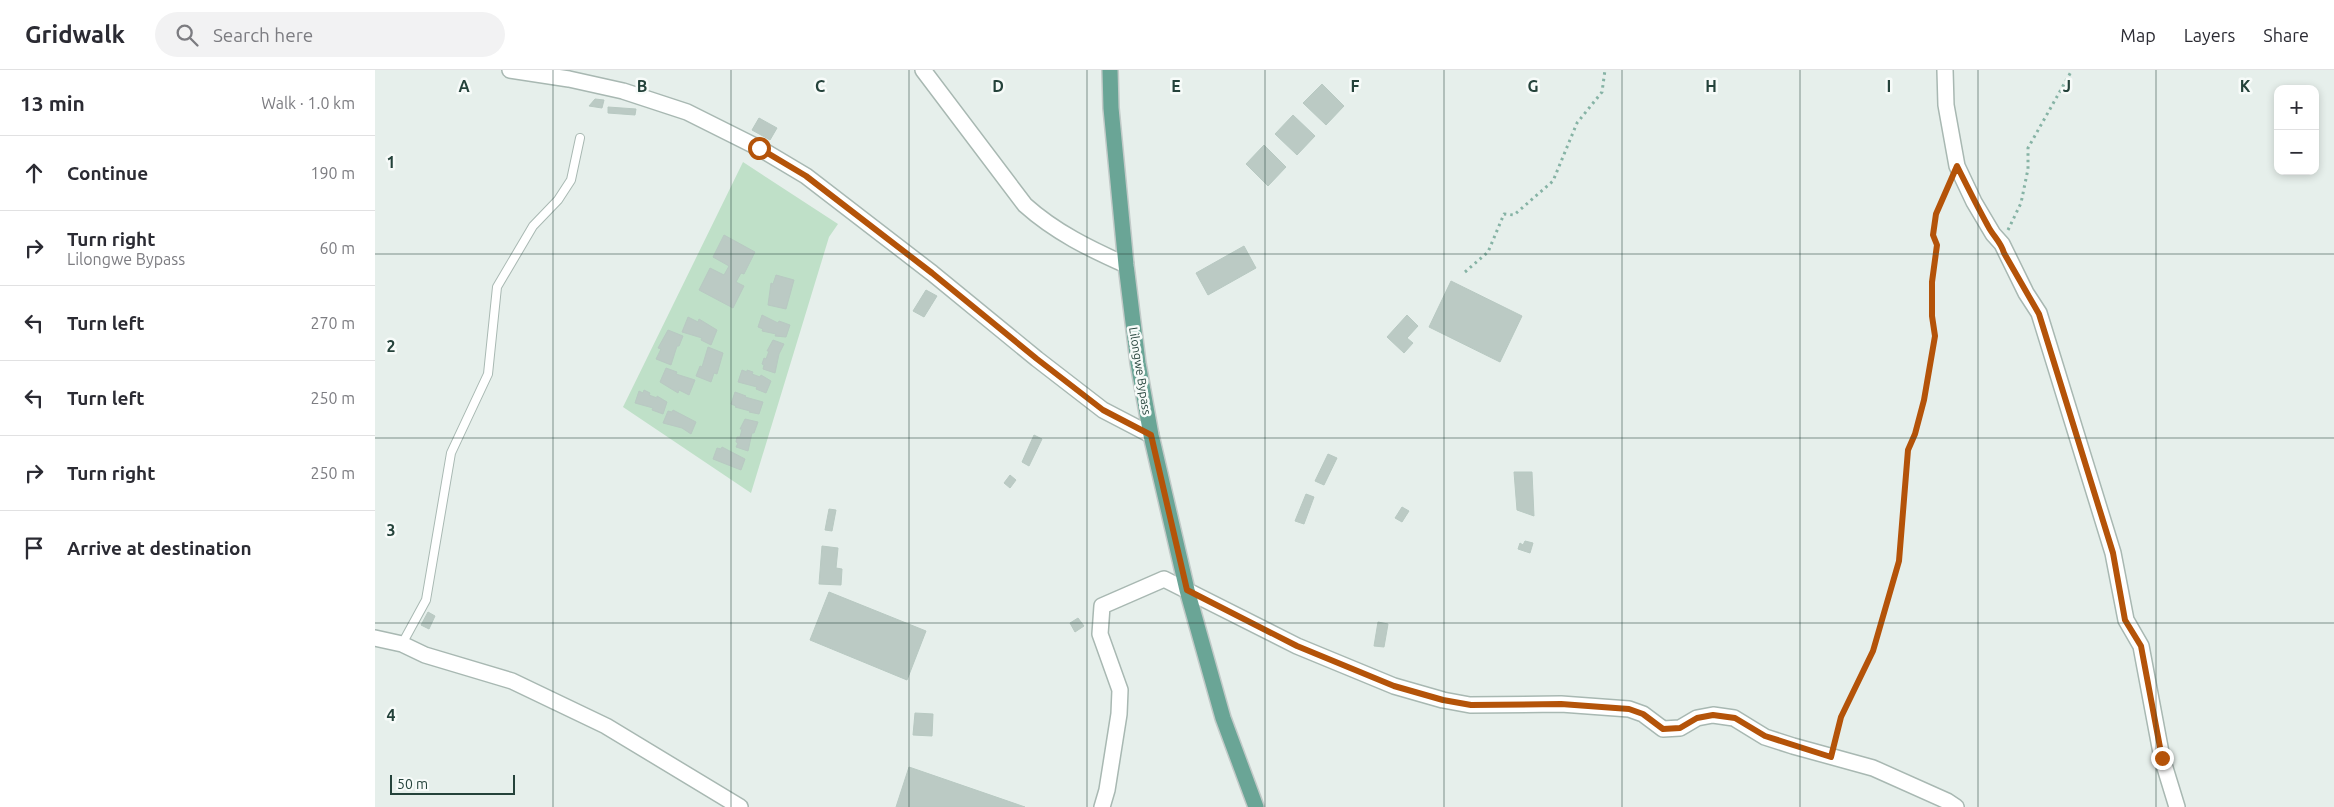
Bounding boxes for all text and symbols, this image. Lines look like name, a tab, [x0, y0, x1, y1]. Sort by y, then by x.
search box	[155, 12, 505, 57]
text: Gridwalk	[25, 21, 125, 48]
icon: search	[173, 21, 201, 49]
text: Search here	[213, 24, 313, 46]
text: Map	[2120, 25, 2156, 45]
text: Layers	[2184, 25, 2235, 45]
text: Share	[2263, 25, 2309, 45]
text: A	[458, 77, 470, 95]
text: B	[637, 77, 647, 95]
text: C	[815, 77, 825, 95]
text: D	[992, 77, 1004, 95]
text: E	[1171, 77, 1181, 95]
text: F	[1351, 77, 1360, 95]
text: G	[1527, 77, 1539, 95]
text: H	[1705, 77, 1717, 95]
text: I	[1887, 77, 1891, 95]
text: J	[2063, 77, 2071, 95]
text: K	[2240, 77, 2251, 95]
map controls	[2274, 85, 2319, 175]
button: +	[2274, 85, 2319, 130]
text: 13 min	[20, 91, 85, 115]
text: Walk · 1.0 km	[261, 94, 355, 112]
button: −	[2274, 130, 2319, 175]
route start	[748, 137, 771, 160]
text: 1	[386, 153, 396, 171]
icon: ahead	[20, 159, 48, 187]
text: Continue	[67, 162, 148, 184]
text: 190 m	[310, 164, 355, 182]
text: Turn right	[67, 228, 155, 250]
icon: right	[20, 234, 48, 262]
text: 60 m	[319, 239, 355, 257]
text: Lilongwe Bypass	[67, 250, 185, 268]
icon: left	[20, 309, 48, 337]
text: Turn left	[67, 312, 145, 334]
text: 270 m	[310, 314, 355, 332]
street label: Lilongwe Bypass	[1127, 326, 1154, 416]
text: 2	[386, 337, 396, 355]
icon: left	[20, 384, 48, 412]
text: Turn left	[67, 387, 145, 409]
text: 250 m	[310, 389, 355, 407]
icon: right	[20, 459, 48, 487]
text: Turn right	[67, 462, 155, 484]
text: 250 m	[310, 464, 355, 482]
text: 3	[386, 521, 396, 539]
icon: arrive	[20, 534, 48, 562]
text: Arrive at destination	[67, 537, 252, 559]
text: 4	[386, 706, 396, 724]
route end	[2151, 747, 2174, 770]
scale bar	[390, 772, 515, 795]
text: 50 m	[397, 776, 428, 792]

